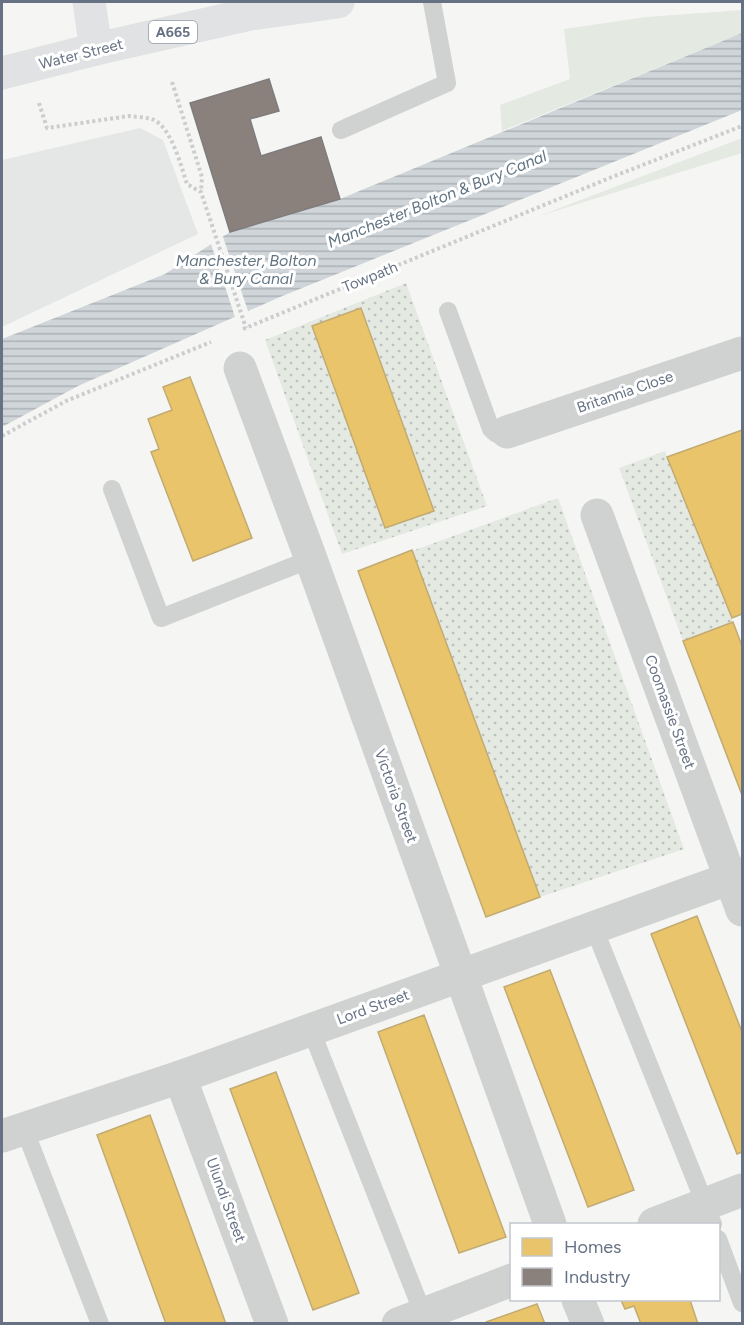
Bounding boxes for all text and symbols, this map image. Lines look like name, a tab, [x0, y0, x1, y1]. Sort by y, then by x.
road number: A665	[149, 21, 197, 43]
street label: Water Street	[37, 35, 125, 73]
water label: Manchester Bolton & Bury Canal	[325, 146, 550, 252]
water label: Manchester, Bolton & Bury Canal	[176, 251, 316, 288]
street label: Towpath	[340, 258, 400, 296]
street label: Britannia Close	[575, 367, 675, 417]
street label: Coomassie Street	[641, 653, 699, 772]
street label: Victoria Street	[371, 747, 421, 846]
street label: Lord Street	[334, 985, 412, 1028]
street label: Ulundi Street	[202, 1155, 250, 1245]
legend	[510, 1223, 720, 1301]
text: Homes	[564, 1236, 622, 1258]
text: Industry	[564, 1266, 631, 1288]

